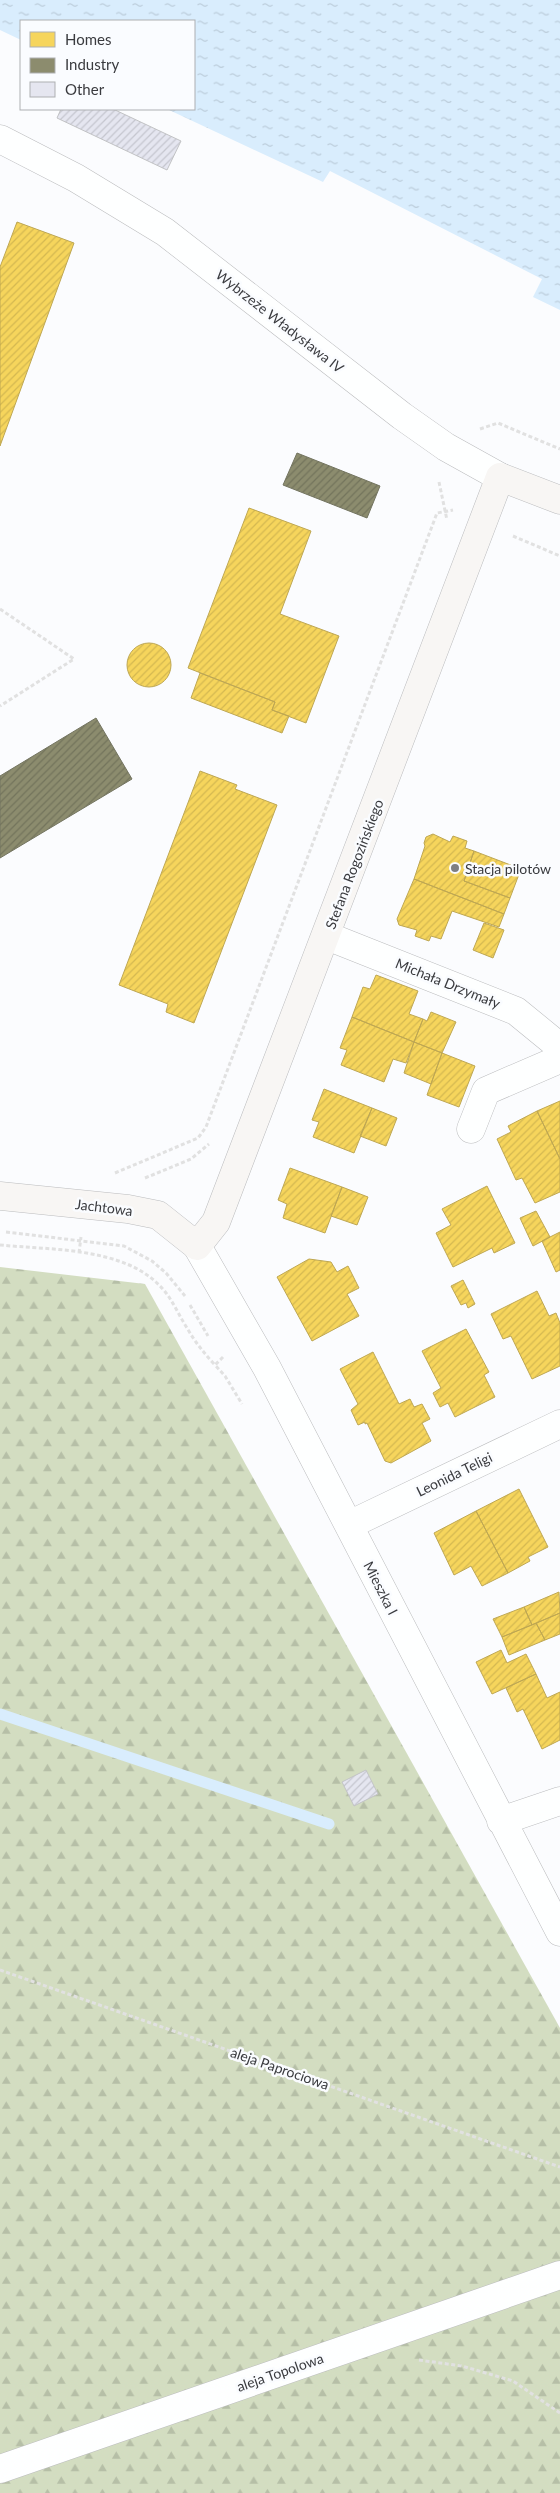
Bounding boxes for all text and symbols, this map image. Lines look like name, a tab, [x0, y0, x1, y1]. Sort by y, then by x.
legend	[20, 20, 195, 110]
text: Homes	[65, 30, 111, 48]
text: Industry	[65, 55, 120, 73]
text: Other	[65, 80, 105, 98]
street label: Wybrzeże Władysława IV	[213, 266, 348, 377]
street label: Stefana Rogozińskiego	[321, 797, 387, 931]
place label: Stacja pilotów	[465, 860, 551, 877]
marker: Stacja pilotów	[449, 862, 461, 874]
street label: Michała Drzymały	[393, 954, 504, 1012]
street label: Jachtowa	[74, 1195, 134, 1219]
street label: Leonida Teligi	[413, 1448, 495, 1500]
street label: Mieszka I	[360, 1558, 402, 1618]
street label: aleja Paprociowa	[229, 2043, 332, 2093]
street label: aleja Topolowa	[234, 2349, 326, 2395]

